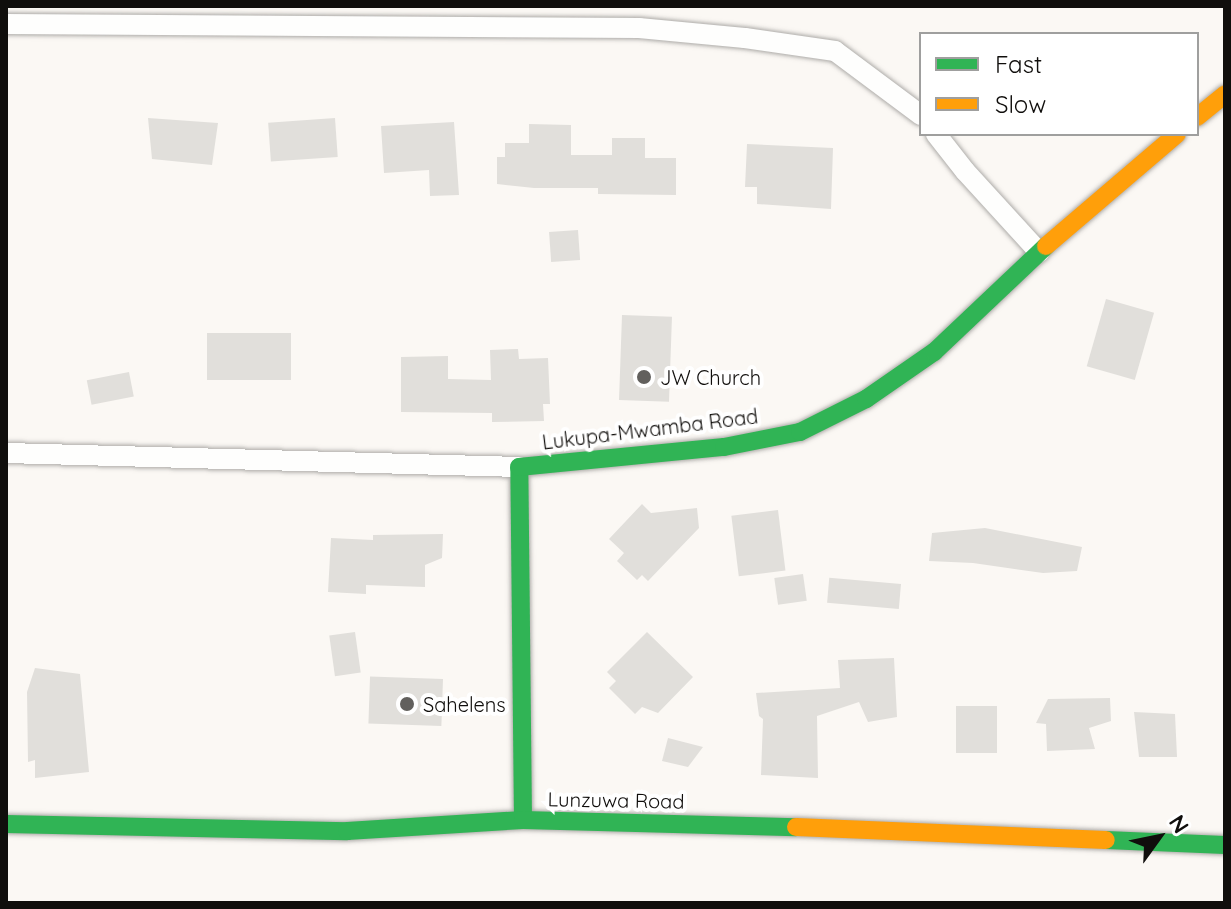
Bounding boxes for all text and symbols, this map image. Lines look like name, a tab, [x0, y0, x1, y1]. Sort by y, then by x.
legend	[919, 32, 1199, 136]
text: Fast	[995, 49, 1042, 79]
text: Slow	[995, 89, 1046, 119]
place label: JW Church	[660, 365, 761, 389]
marker: JW Church	[635, 368, 653, 386]
street label: Lukupa-Mwamba Road	[541, 404, 759, 454]
place label: Sahelens	[423, 692, 506, 716]
marker: Sahelens	[398, 695, 416, 713]
street label: Lunzuwa Road	[547, 787, 685, 813]
north arrow	[1119, 797, 1199, 877]
text: N	[1163, 810, 1195, 838]

